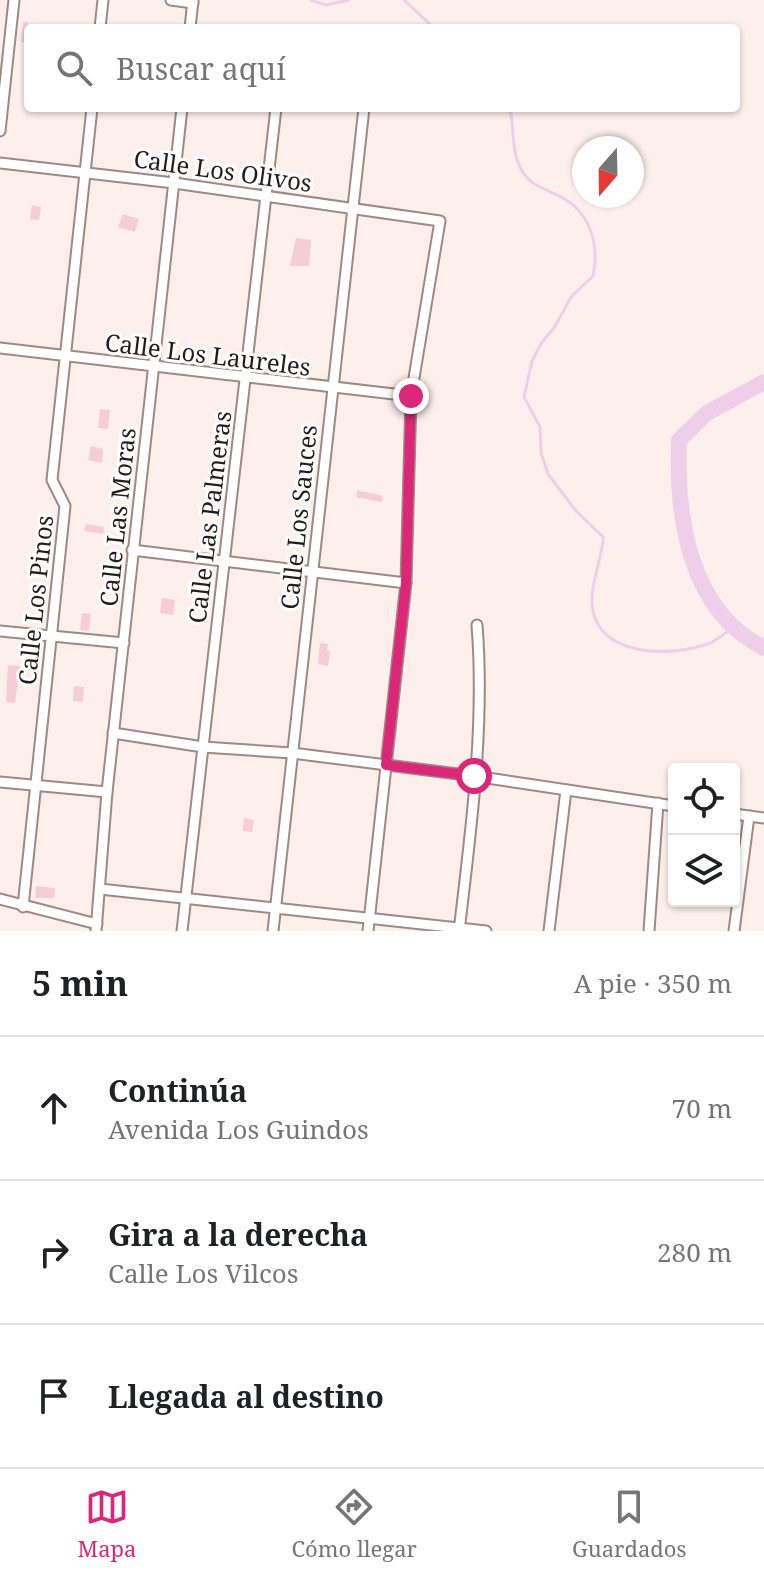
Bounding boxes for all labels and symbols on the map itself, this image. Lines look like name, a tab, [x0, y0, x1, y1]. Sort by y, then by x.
north arrow	[572, 136, 644, 208]
street label: Calle Los Olivos	[132, 141, 314, 199]
street label: Calle Los Laureles	[103, 325, 313, 383]
route end	[393, 378, 429, 414]
street label: Calle Las Palmeras	[180, 409, 238, 625]
street label: Calle Los Sauces	[272, 423, 324, 611]
street label: Calle Las Moras	[91, 426, 143, 608]
street label: Calle Los Pinos	[10, 514, 60, 686]
route start	[456, 758, 492, 794]

